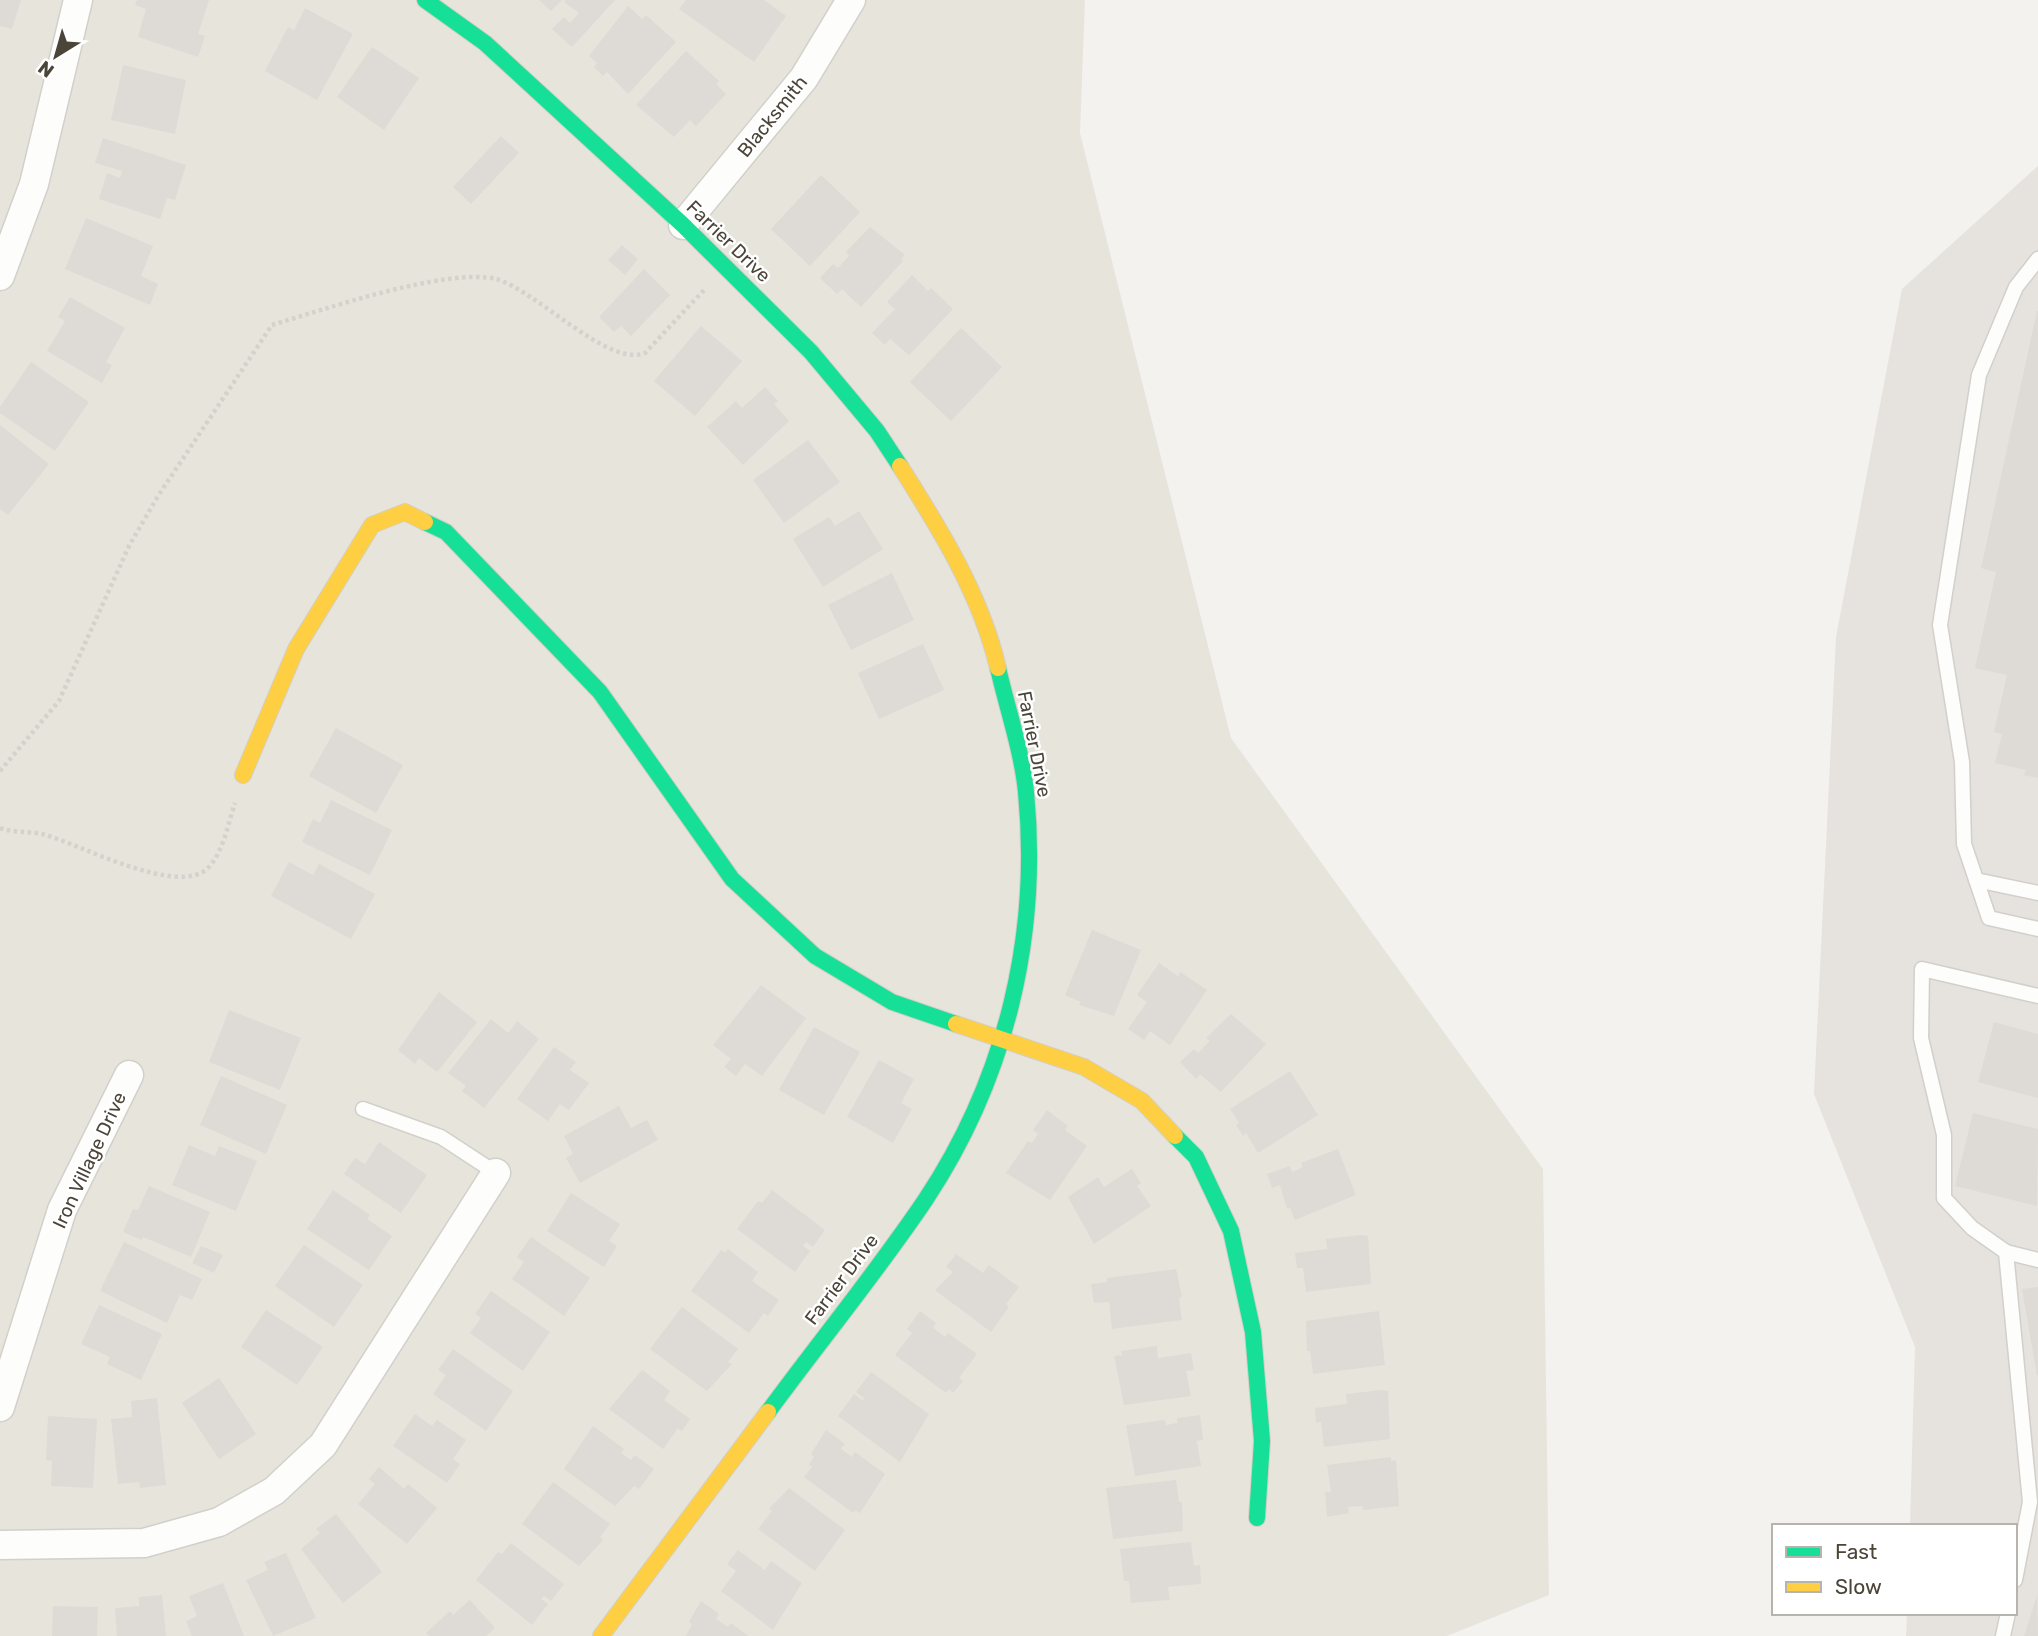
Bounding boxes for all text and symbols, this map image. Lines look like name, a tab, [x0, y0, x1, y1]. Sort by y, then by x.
north arrow	[21, 21, 91, 91]
text: N	[34, 56, 58, 82]
street label: Blacksmith	[733, 71, 812, 162]
street label: Farrier Drive	[682, 196, 775, 287]
street label: Farrier Drive	[1013, 689, 1056, 799]
street label: Iron Village Drive	[48, 1088, 131, 1232]
street label: Farrier Drive	[800, 1229, 883, 1329]
legend	[1772, 1524, 2017, 1615]
text: Fast	[1835, 1539, 1877, 1564]
text: Slow	[1835, 1574, 1882, 1599]

